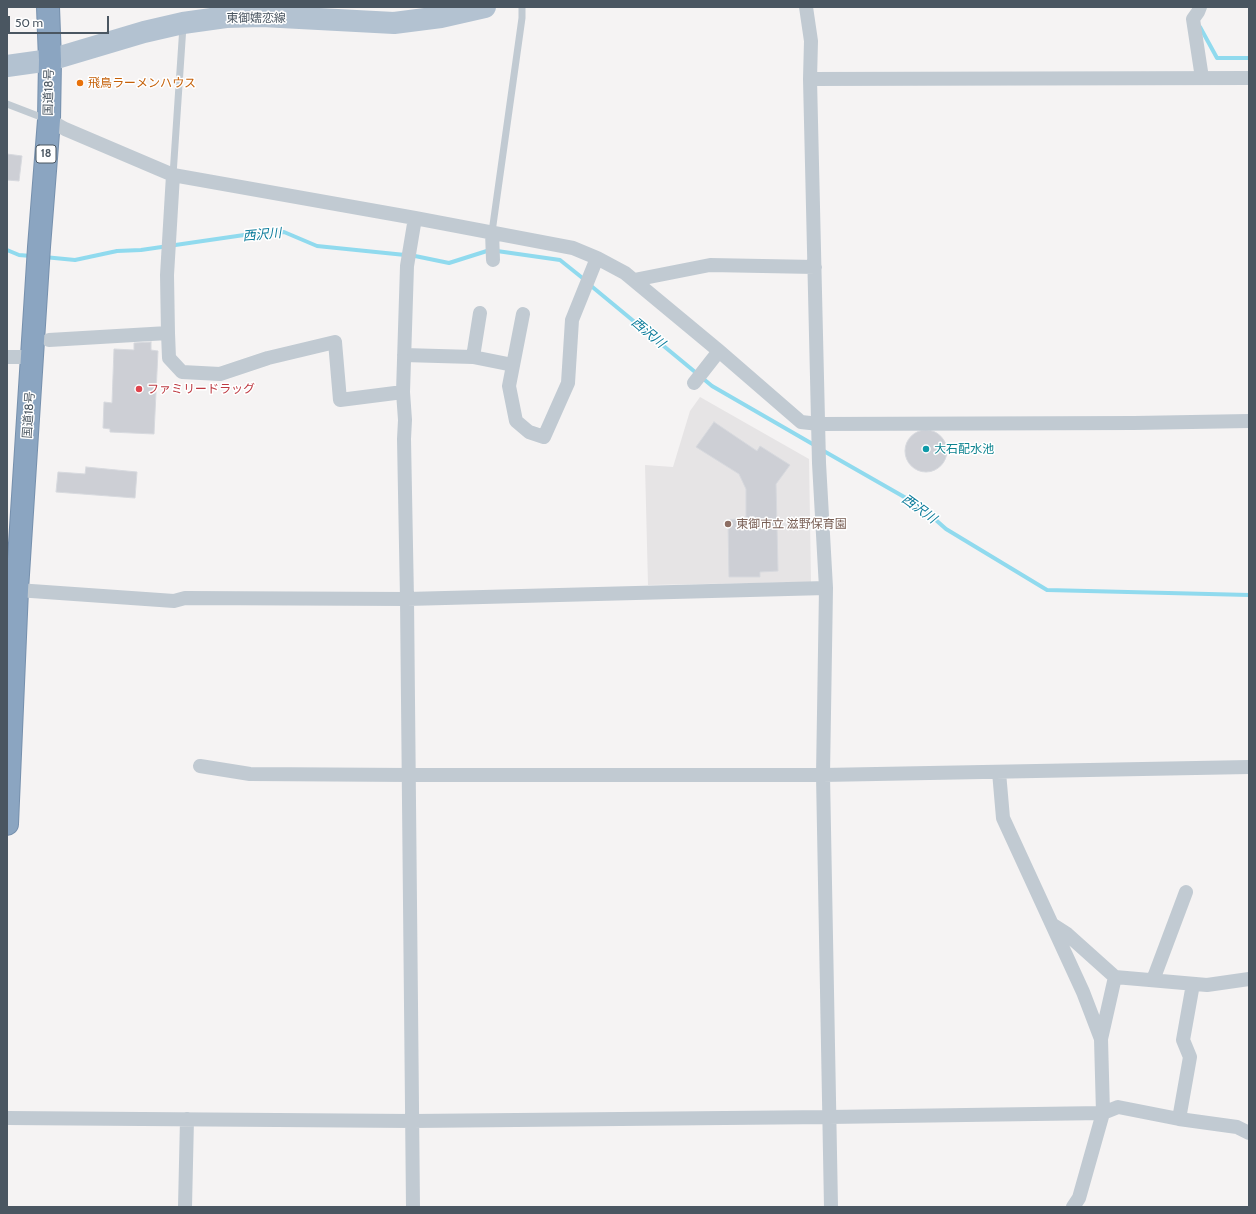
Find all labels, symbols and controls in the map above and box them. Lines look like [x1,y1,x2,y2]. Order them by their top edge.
scale bar [10,8,111,34]
street label: 東御嬬恋線 [226,11,286,25]
text: 50 m [15,15,43,30]
street label: 国道18号 [41,68,57,116]
place label: 飛鳥ラーメンハウス [88,76,196,90]
marker: 飛鳥ラーメンハウス [75,78,85,88]
road number: 18 [36,145,56,163]
water label: 西沢川 [242,226,282,244]
water label: 西沢川 [628,314,668,352]
place label: ファミリードラッグ [147,382,255,396]
marker: ファミリードラッグ [134,384,144,394]
street label: 国道18号 [20,391,38,439]
place label: 大石配水池 [934,442,994,456]
marker: 大石配水池 [921,444,931,454]
water label: 西沢川 [899,491,939,527]
place label: 東御市立 滋野保育園 [736,517,847,531]
marker: 東御市立 滋野保育園 [723,519,733,529]

